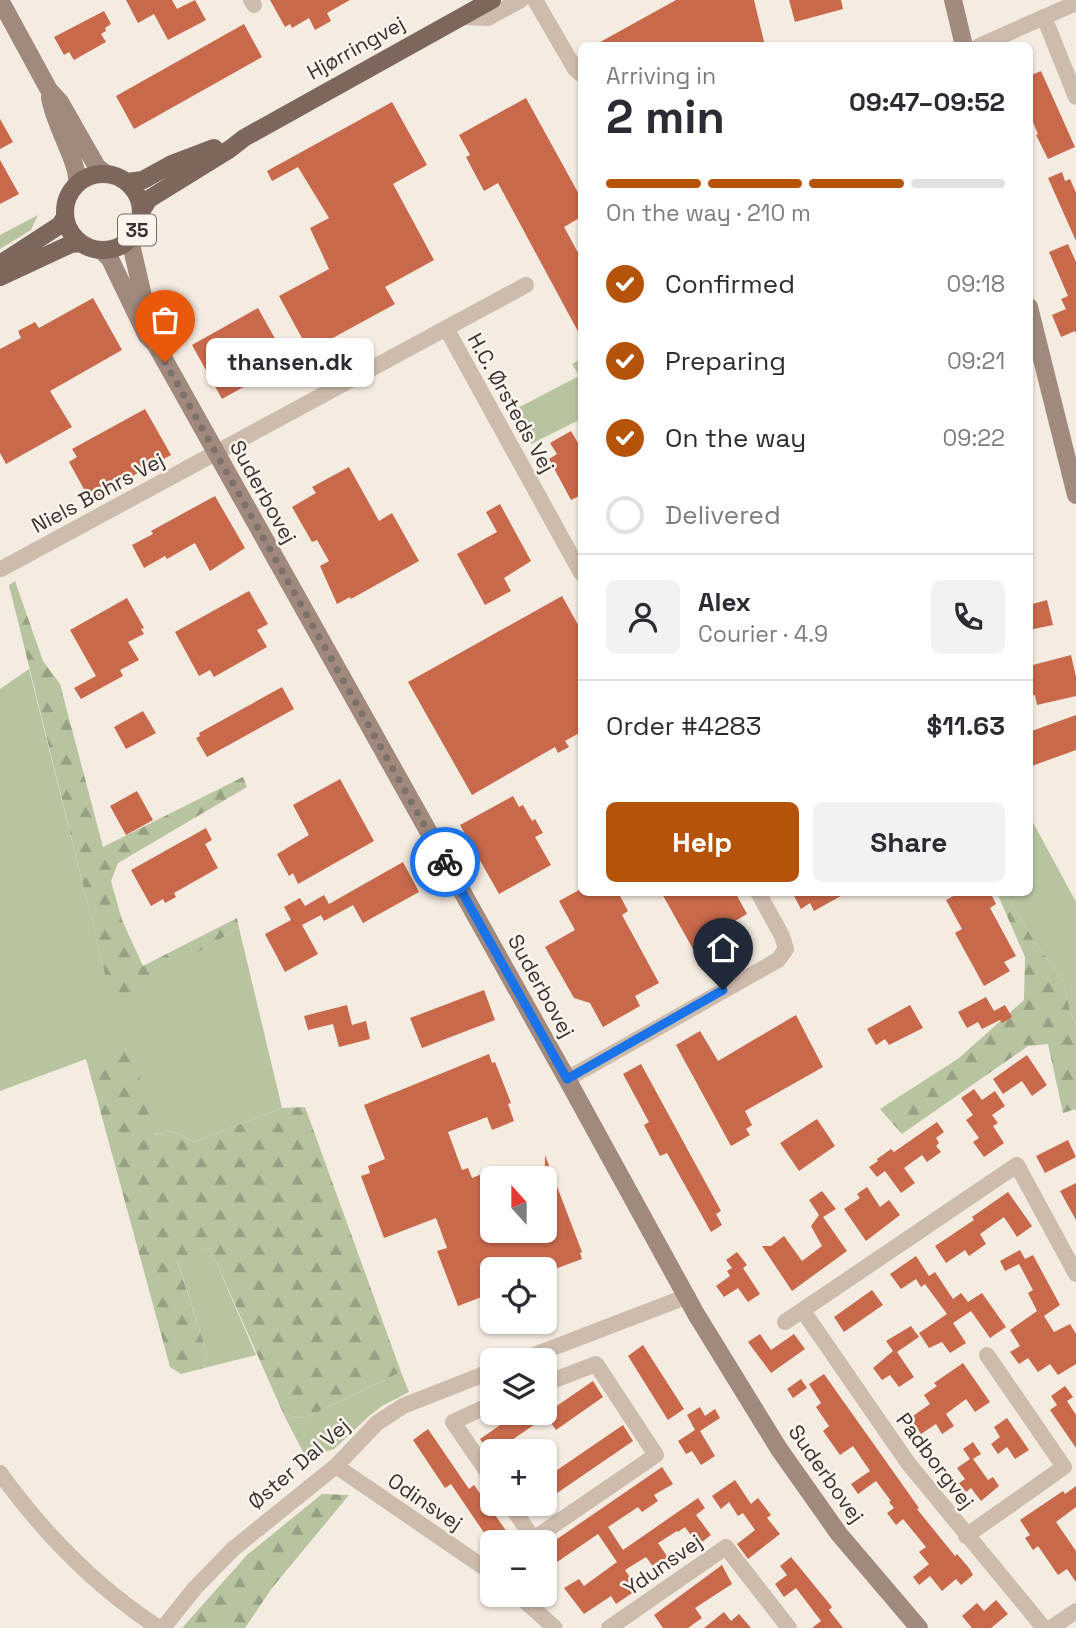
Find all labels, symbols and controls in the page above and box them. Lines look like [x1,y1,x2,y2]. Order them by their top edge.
street label: Hjørringvej [302,10,409,86]
text: Arriving in [606,61,716,91]
text: 09:47–09:52 [849,85,1005,119]
text: 2 min [606,88,725,146]
text: On the way · 210 m [606,198,811,228]
road number: 35 [118,214,156,246]
icon: check [606,265,644,303]
text: Confirmed [665,267,795,301]
text: 09:18 [946,269,1005,299]
pin [135,290,195,362]
icon: bag [146,301,184,339]
street label: H.C. Ørsteds Vej [462,328,561,478]
callout: thansen.dk [207,338,375,386]
icon: check [606,342,644,380]
text: Preparing [665,344,786,378]
text: 09:21 [947,346,1005,376]
text: thansen.dk [227,347,353,377]
icon: check [606,419,644,457]
text: On the way [665,421,806,455]
text: 09:22 [943,423,1005,453]
street label: Suderbovej [224,435,303,548]
street label: Niels Bohrs Vej [27,446,169,539]
text: Delivered [665,498,781,532]
button: person [606,580,680,654]
button: phone [931,580,1005,654]
text: Alex [698,585,751,619]
text: Courier · 4.9 [698,619,828,649]
text: Order #4283 [606,709,762,743]
text: $11.63 [926,709,1005,743]
button: Help [606,802,799,882]
button: Share [813,802,1005,882]
courier [410,827,480,897]
icon: bike [426,843,464,881]
pin [693,918,753,990]
street label: Suderbovej [502,929,581,1042]
icon: home [704,929,742,967]
north arrow [480,1166,556,1242]
map controls [480,1166,557,1607]
button: locate [480,1257,557,1334]
button: layers [480,1348,557,1425]
street label: Padborgvej [890,1407,980,1514]
street label: Øster Dal Vej [242,1412,355,1515]
street label: Suderbovej [783,1419,870,1528]
button: + [480,1439,557,1516]
street label: Odinsvej [383,1467,468,1536]
street label: Ydunsvej [618,1528,707,1601]
button: − [480,1530,557,1607]

